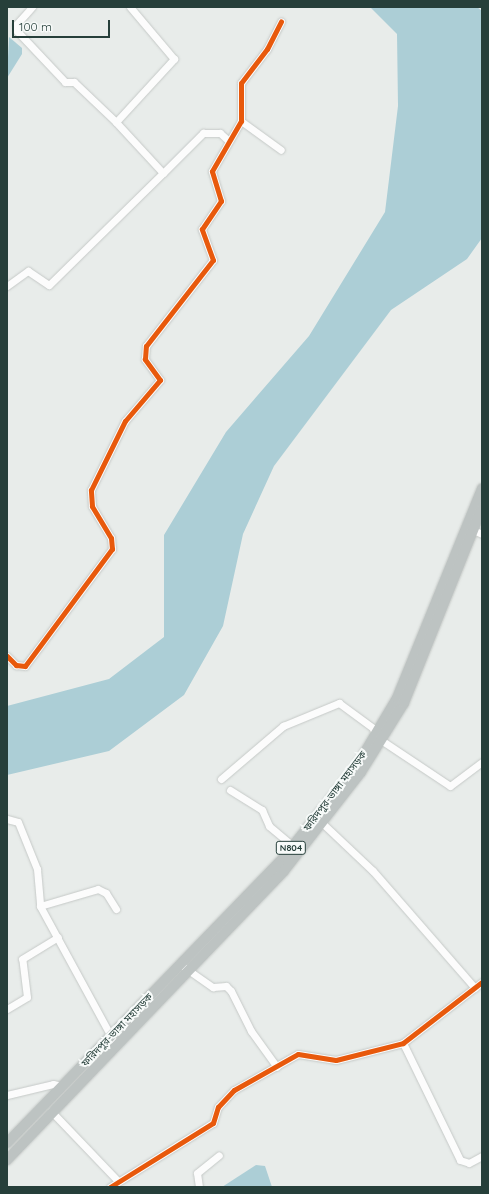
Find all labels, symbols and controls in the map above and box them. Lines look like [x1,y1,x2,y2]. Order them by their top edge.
scale bar [14,12,112,38]
text: 100 m [19,19,52,34]
street label: ফরিদপুর-ভাঙ্গা মহাসড়ক [301,749,369,833]
road number: N804 [275,841,307,855]
street label: ফরিদপুর-ভাঙ্গা মহাসড়ক [79,991,155,1069]

